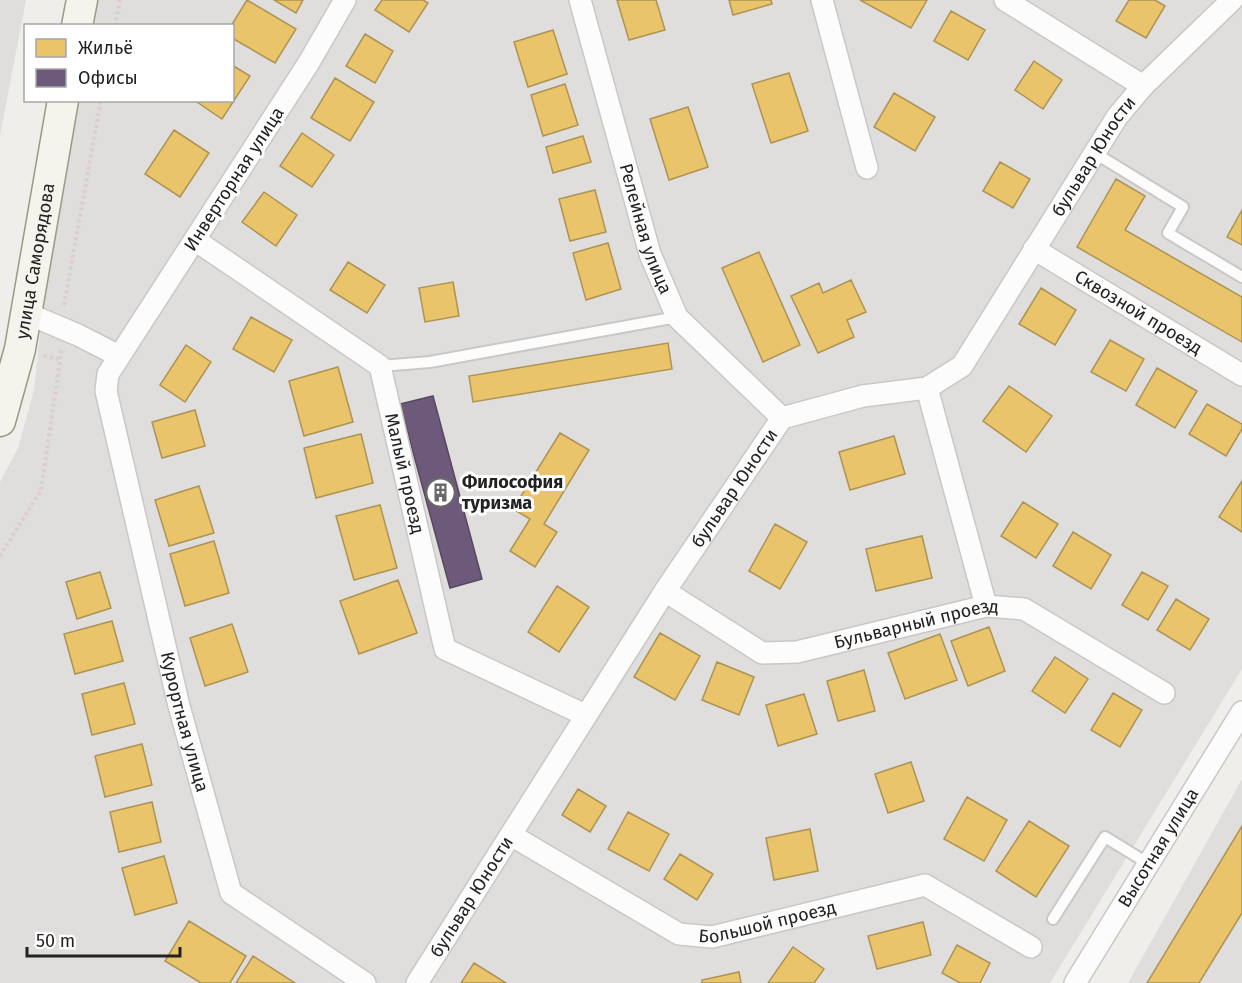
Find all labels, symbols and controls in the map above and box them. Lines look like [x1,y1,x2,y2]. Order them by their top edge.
legend [24,24,234,102]
text: Жильё [78,37,133,59]
text: Офисы [78,67,138,89]
street label: бульвар Юности [1047,92,1141,221]
street label: Инверторная улица [179,103,289,255]
street label: Релейная улица [615,161,677,297]
street label: улица Саморядова [11,181,59,341]
street label: Сквозной проезд [1071,265,1206,359]
street label: Малый проезд [380,411,429,536]
street label: бульвар Юности [687,424,783,552]
place label: Философия туризма [462,471,563,514]
building icon: Философия туризма [425,476,457,508]
street label: Бульварный проезд [832,595,1000,654]
street label: Курортная улица [156,649,213,795]
street label: Высотная улица [1113,784,1203,911]
street label: бульвар Юности [425,832,518,961]
street label: Большой проезд [697,896,838,948]
scale bar [27,920,180,958]
text: 50 m [36,930,75,952]

